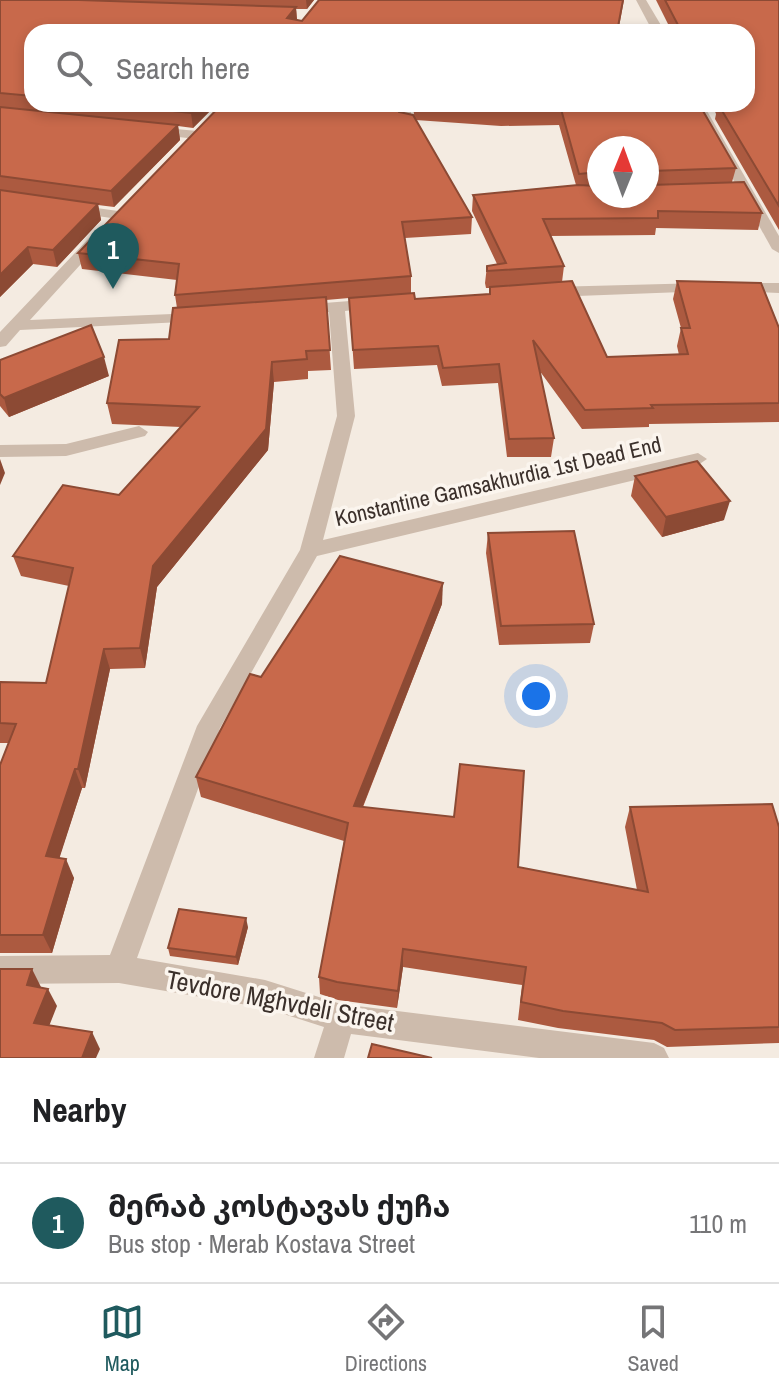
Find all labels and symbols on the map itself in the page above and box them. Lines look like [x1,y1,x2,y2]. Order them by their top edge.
north arrow [587,136,659,208]
pin: 1 [87,223,139,289]
street label: Konstantine Gamsakhurdia 1st Dead End [332,429,664,533]
your location [516,676,556,716]
street label: Tevdore Mghvdeli Street [163,961,397,1040]

